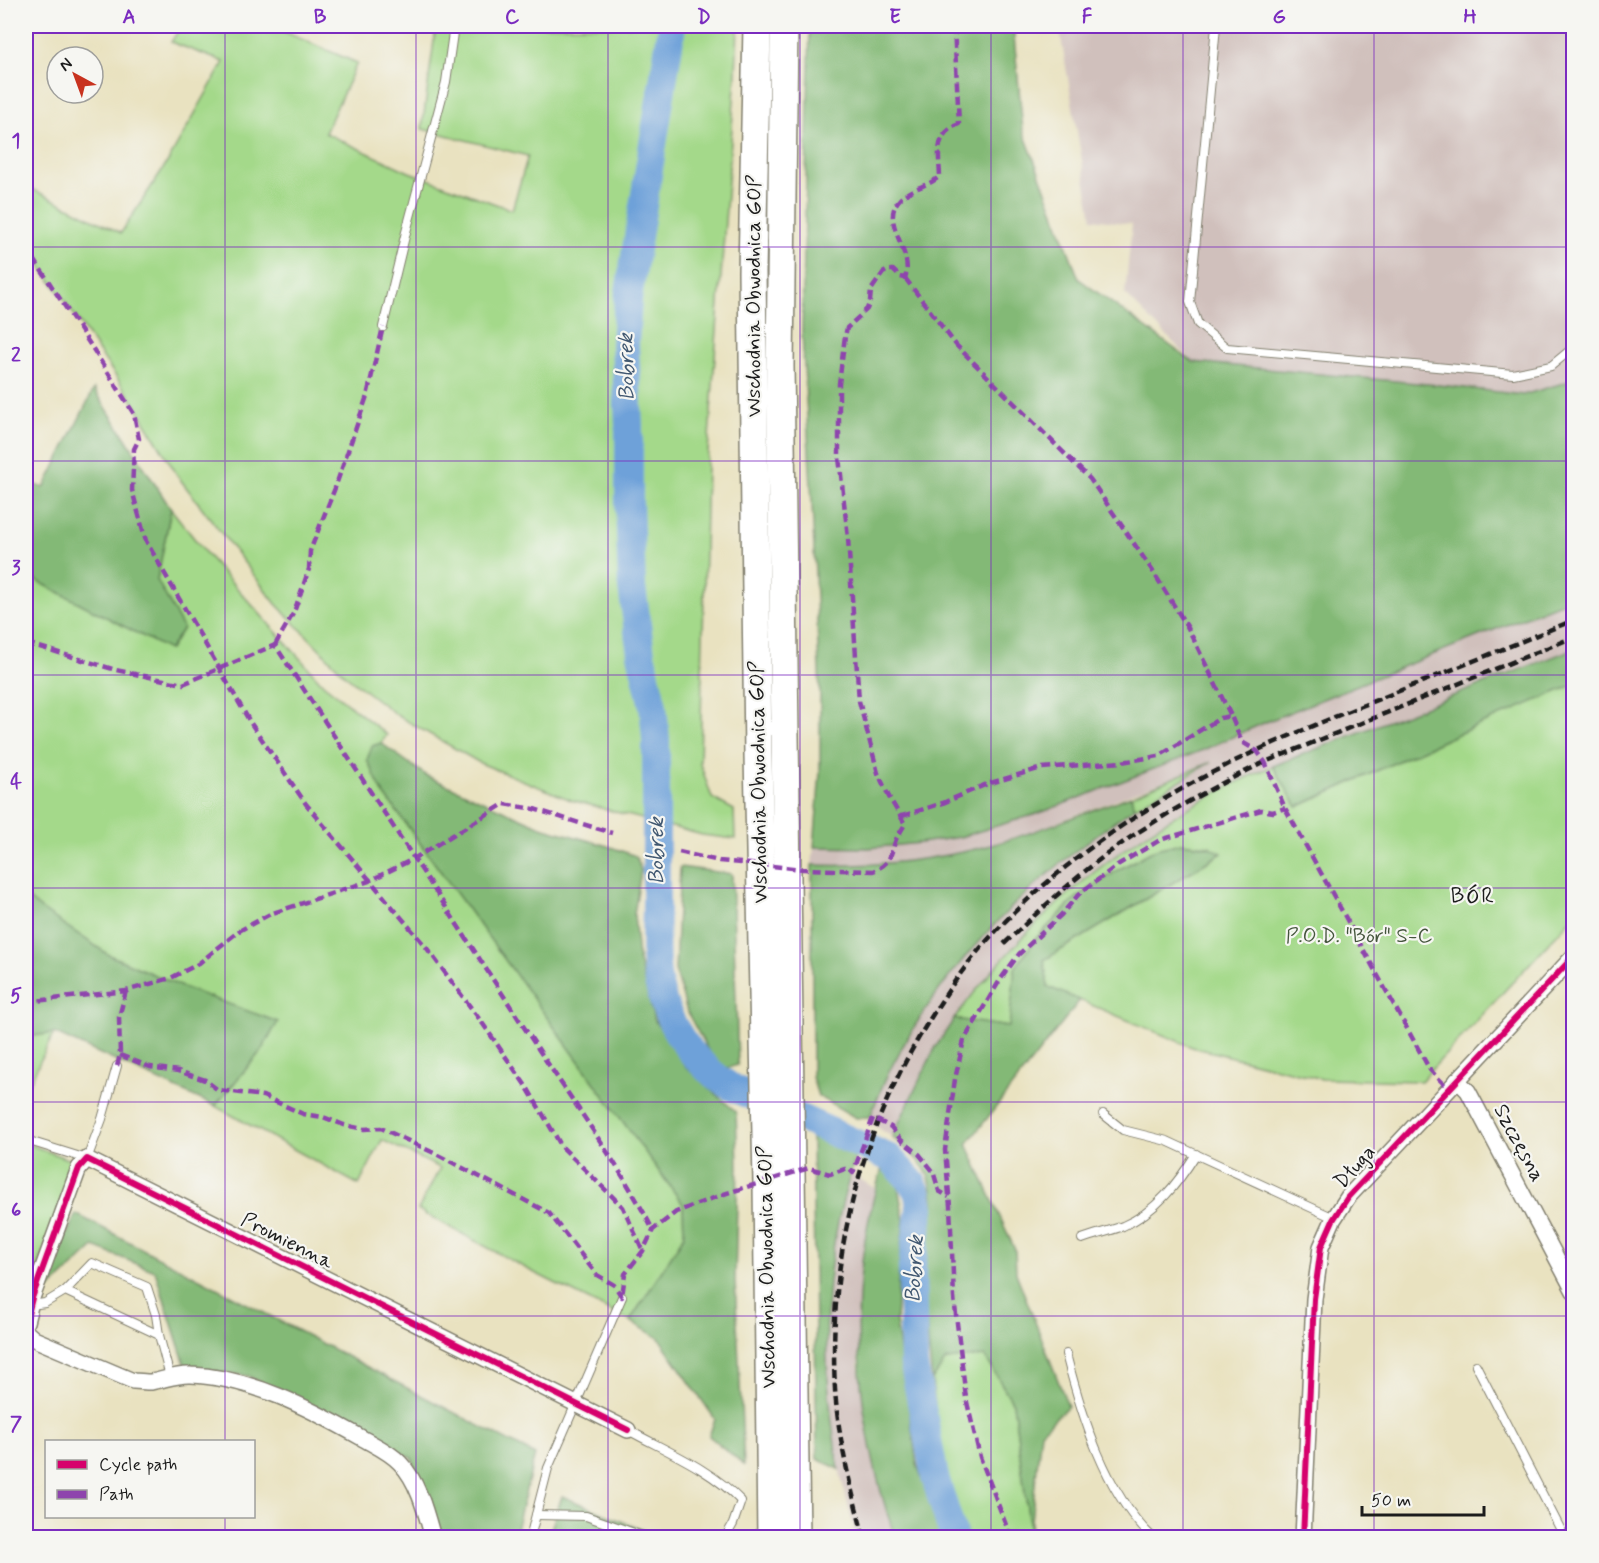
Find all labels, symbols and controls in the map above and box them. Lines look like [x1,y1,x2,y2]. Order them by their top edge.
text: A [122,4,136,31]
text: B [314,4,327,31]
text: C [505,4,520,31]
text: D [697,4,711,31]
text: E [889,4,901,31]
text: F [1082,4,1093,31]
text: G [1272,4,1286,31]
text: H [1463,4,1477,31]
north arrow [45,45,105,105]
text: N [55,53,77,76]
text: 1 [12,128,20,155]
street label: Wschodnia Obwodnica GOP [740,174,768,417]
water label: Bobrek [612,331,642,401]
text: 2 [11,342,21,369]
text: 3 [11,555,21,582]
street label: Wschodnia Obwodnica GOP [743,660,775,904]
text: 4 [10,769,22,796]
water label: Bobrek [643,816,671,885]
district label: BÓR [1450,883,1496,911]
park label: P.O.D. "Bór" S-C [1286,922,1432,950]
text: 5 [10,983,22,1010]
street label: Szczęsna [1487,1099,1551,1187]
street label: Długa [1328,1139,1382,1195]
street label: Wschodnia Obwodnica GOP [751,1145,783,1389]
text: 6 [11,1197,21,1224]
street label: Promienna [236,1206,338,1276]
water label: Bobrek [899,1233,931,1303]
text: 7 [10,1411,22,1438]
legend [45,1440,255,1518]
text: Cycle path [99,1453,177,1477]
scale bar [1362,1479,1484,1517]
text: Path [99,1483,134,1507]
text: 50 m [1371,1489,1411,1513]

